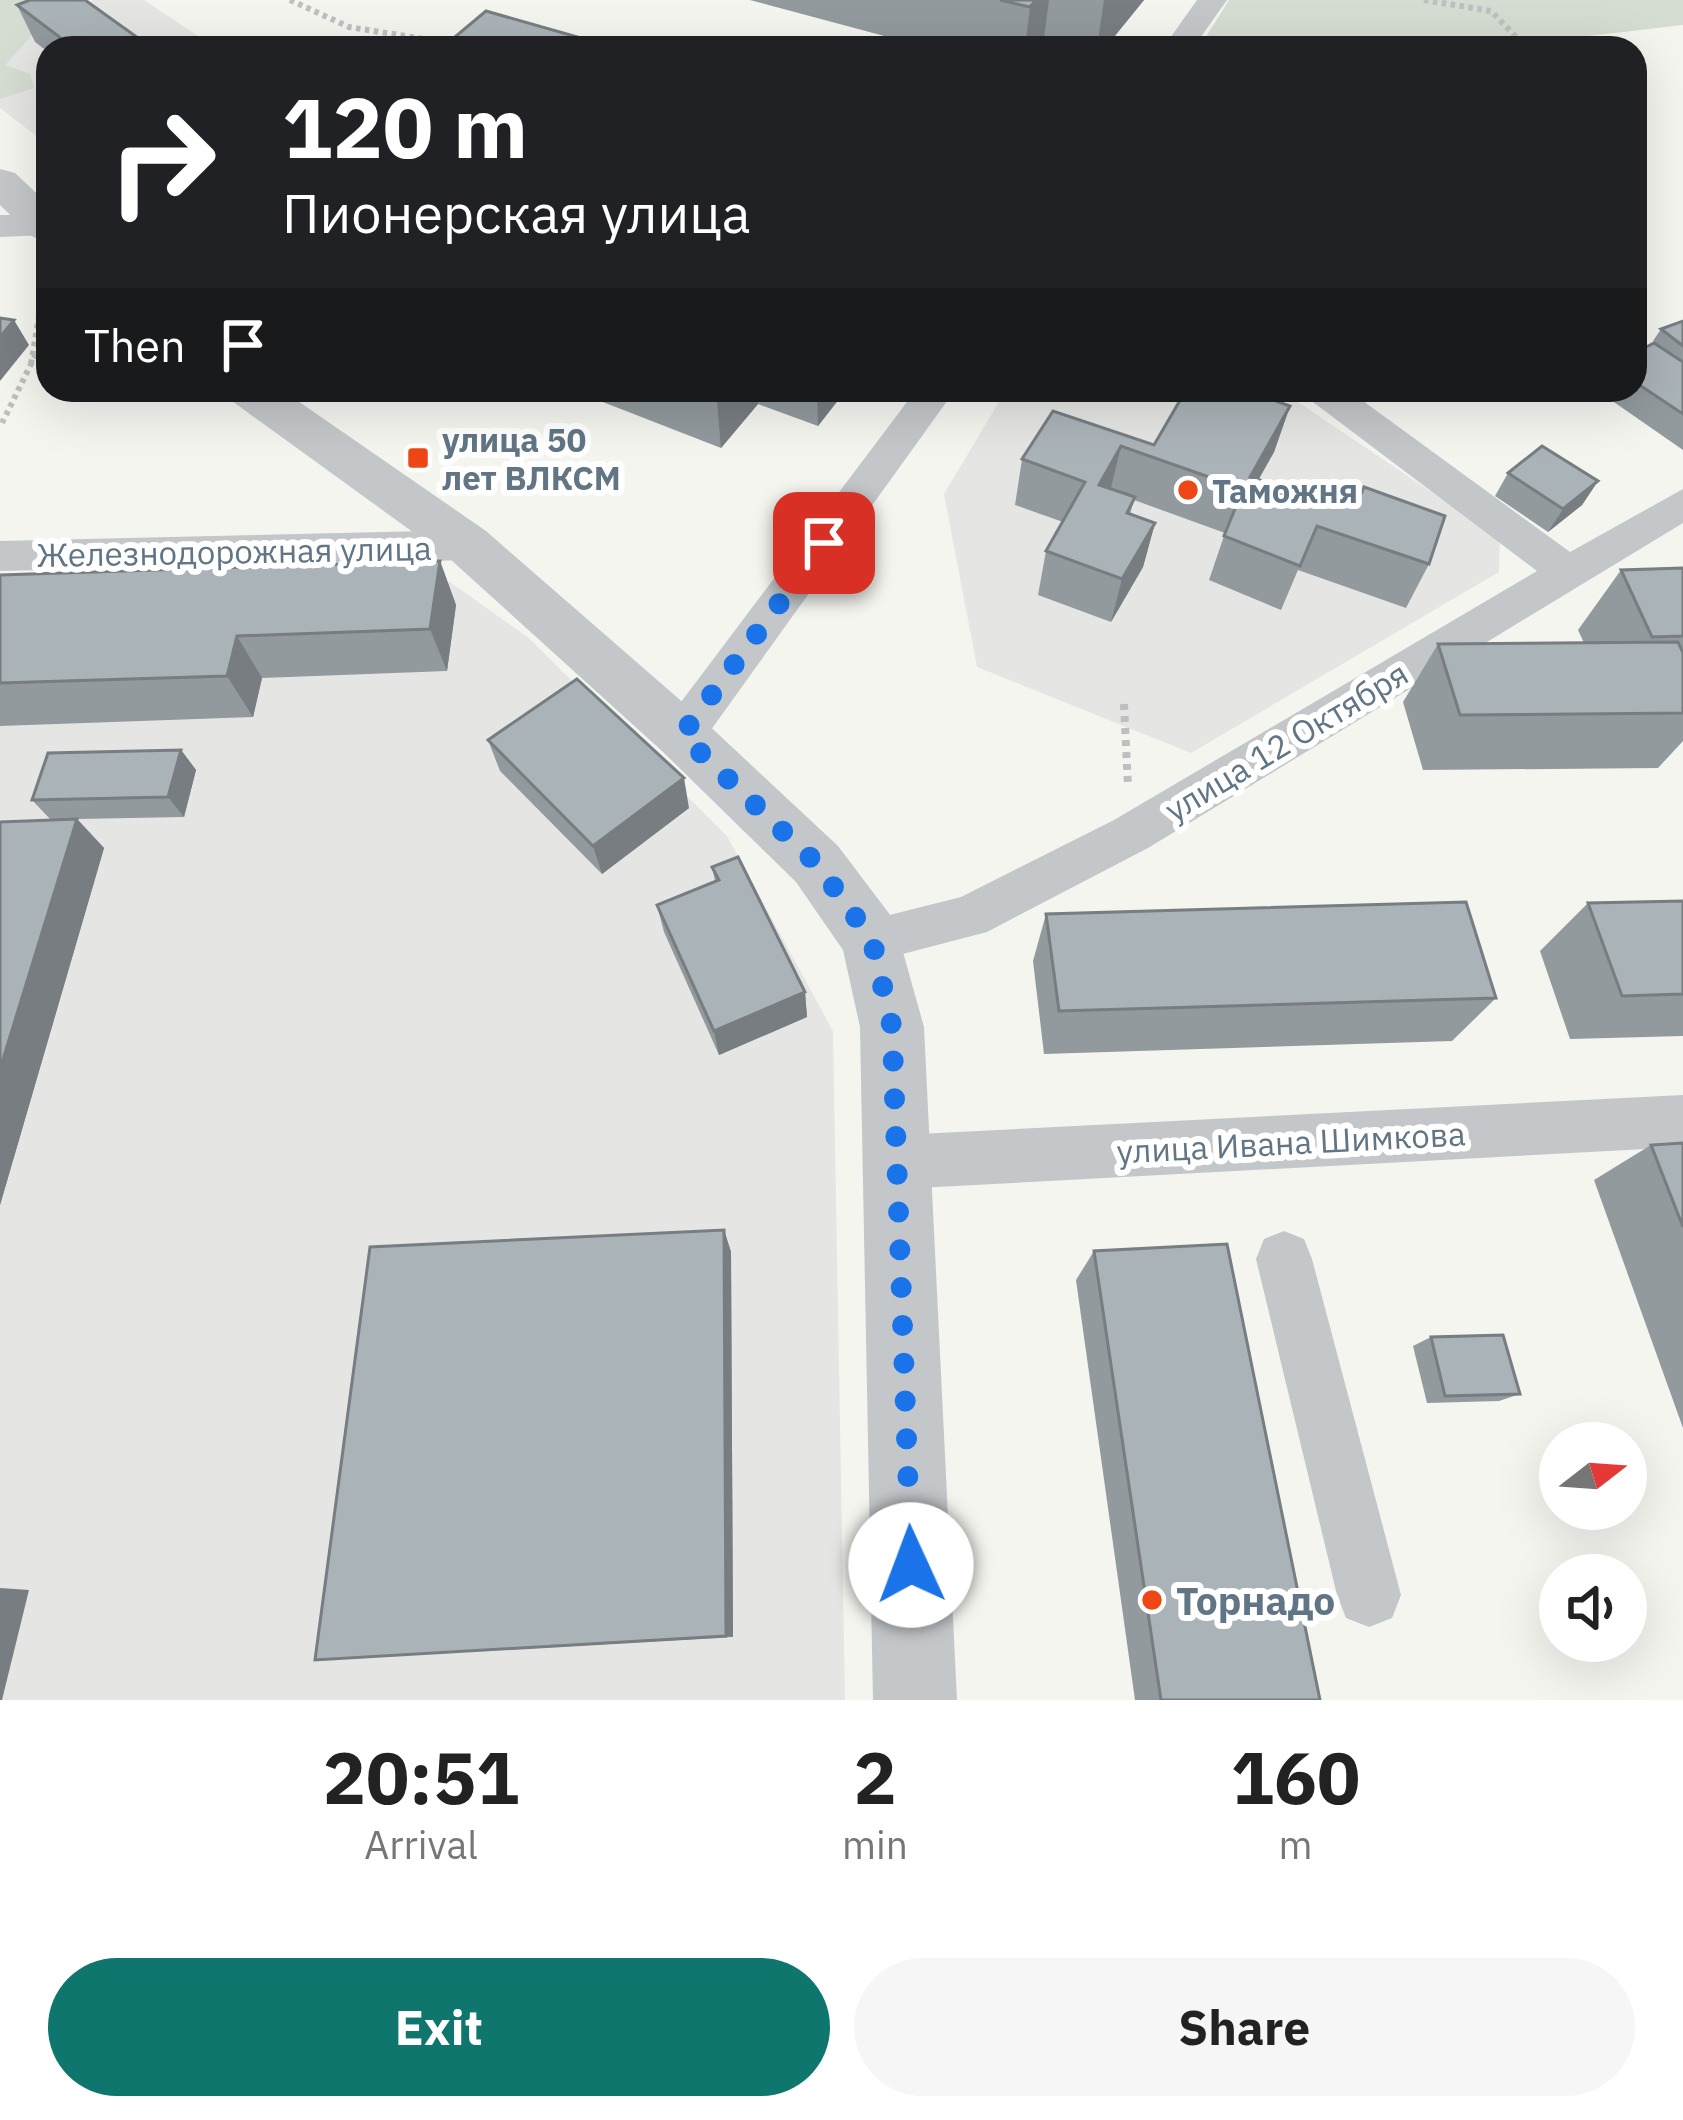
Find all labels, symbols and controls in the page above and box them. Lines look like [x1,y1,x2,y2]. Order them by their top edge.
text: 120 m [282,72,528,181]
icon: right [84,84,240,240]
text: Пионерская улица [282,178,751,248]
icon: arrive [210,312,276,378]
text: Then [84,316,186,374]
place label: улица 50 лет ВЛКСМ [442,418,621,499]
marker: улица 50 лет ВЛКСМ [405,445,431,471]
place label: Таможня [1212,469,1358,512]
marker: Таможня [1175,477,1201,503]
pin [773,492,875,594]
icon: arrive [791,510,857,576]
street label: Железнодорожная улица [36,526,432,576]
street label: улица 12 Октября [1156,651,1416,831]
street label: улица Ивана Шимкова [1116,1111,1466,1173]
north arrow [1539,1422,1647,1530]
map controls [1539,1422,1647,1662]
position arrow [848,1502,974,1628]
button: sound [1539,1554,1647,1662]
place label: Торнадо [1176,1575,1335,1626]
marker: Торнадо [1139,1587,1165,1613]
text: 20:51 [323,1730,519,1824]
text: 2 [853,1730,897,1824]
text: 160 [1231,1730,1360,1824]
text: Arrival [364,1819,478,1870]
text: min [842,1819,908,1870]
text: m [1278,1819,1313,1870]
button: Exit [48,1958,830,2096]
button: Share [854,1958,1635,2096]

